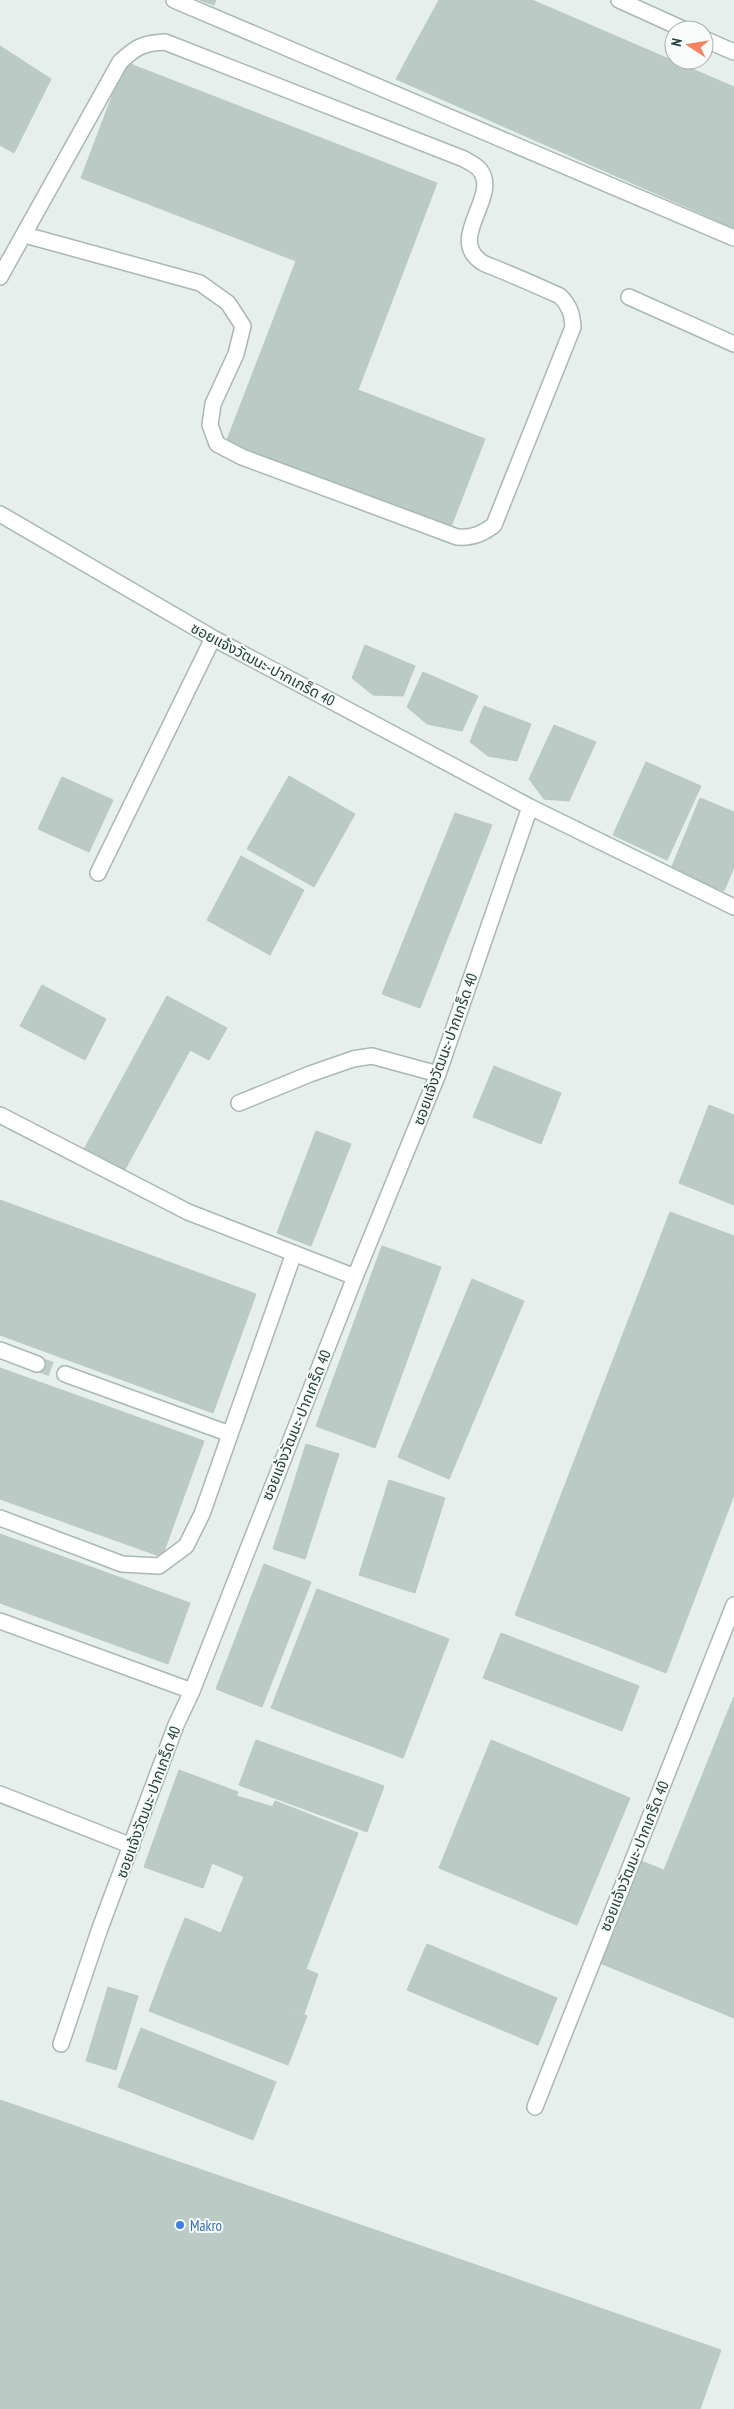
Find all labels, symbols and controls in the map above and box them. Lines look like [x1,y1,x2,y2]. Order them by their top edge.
north arrow [664,20,714,70]
text: N [667,37,686,48]
street label: ซอยแจ้งวัฒนะ-ปากเกร็ด 40 [188,618,338,710]
street label: ซอยแจ้งวัฒนะ-ปากเกร็ด 40 [409,970,481,1128]
street label: ซอยแจ้งวัฒนะ-ปากเกร็ด 40 [257,1347,335,1503]
street label: ซอยแจ้งวัฒนะ-ปากเกร็ด 40 [112,1723,184,1881]
street label: ซอยแจ้งวัฒนะ-ปากเกร็ด 40 [595,1778,673,1934]
place label: Makro [190,2216,222,2235]
marker: Makro [174,2219,186,2231]

